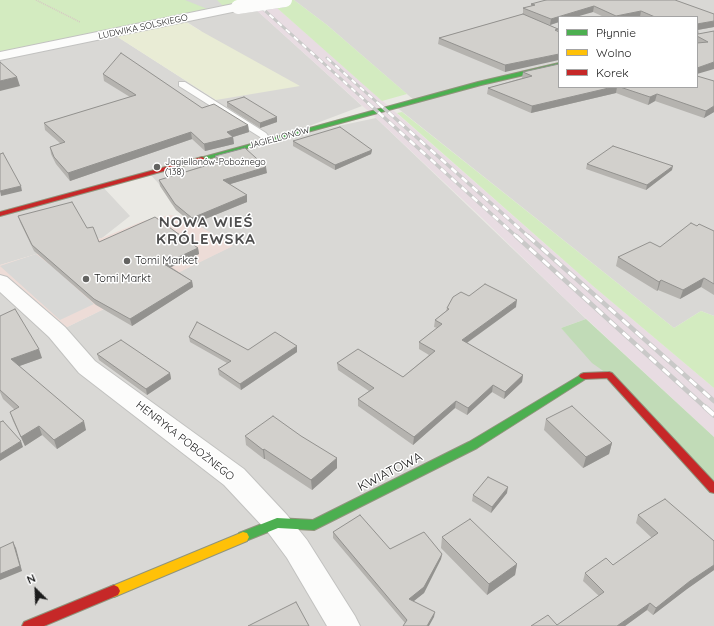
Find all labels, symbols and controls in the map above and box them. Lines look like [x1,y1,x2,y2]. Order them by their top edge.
street label: LUDWIKA SOLSKIEGO [97,12,189,42]
legend [558,16,698,88]
text: Płynnie [596,25,636,40]
text: Wolno [596,45,632,60]
text: Korek [596,65,629,80]
street label: JAGIELLONÓW [247,125,311,151]
place label: Jagiellonów-Pobożnego (138) [165,157,266,178]
marker: Jagiellonów-Pobożnego (138) [152,162,162,172]
district label: NOWA WIEŚ KRÓLEWSKA [156,213,256,248]
place label: Tomi Market [135,254,198,268]
marker: Tomi Market [122,256,132,266]
place label: Tomi Markt [94,272,151,286]
marker: Tomi Markt [81,274,91,284]
street label: HENRYKA POBOŻNEGO [133,399,237,483]
street label: KWIATOWA [355,449,425,495]
north arrow [16,570,56,610]
text: N [25,571,38,587]

